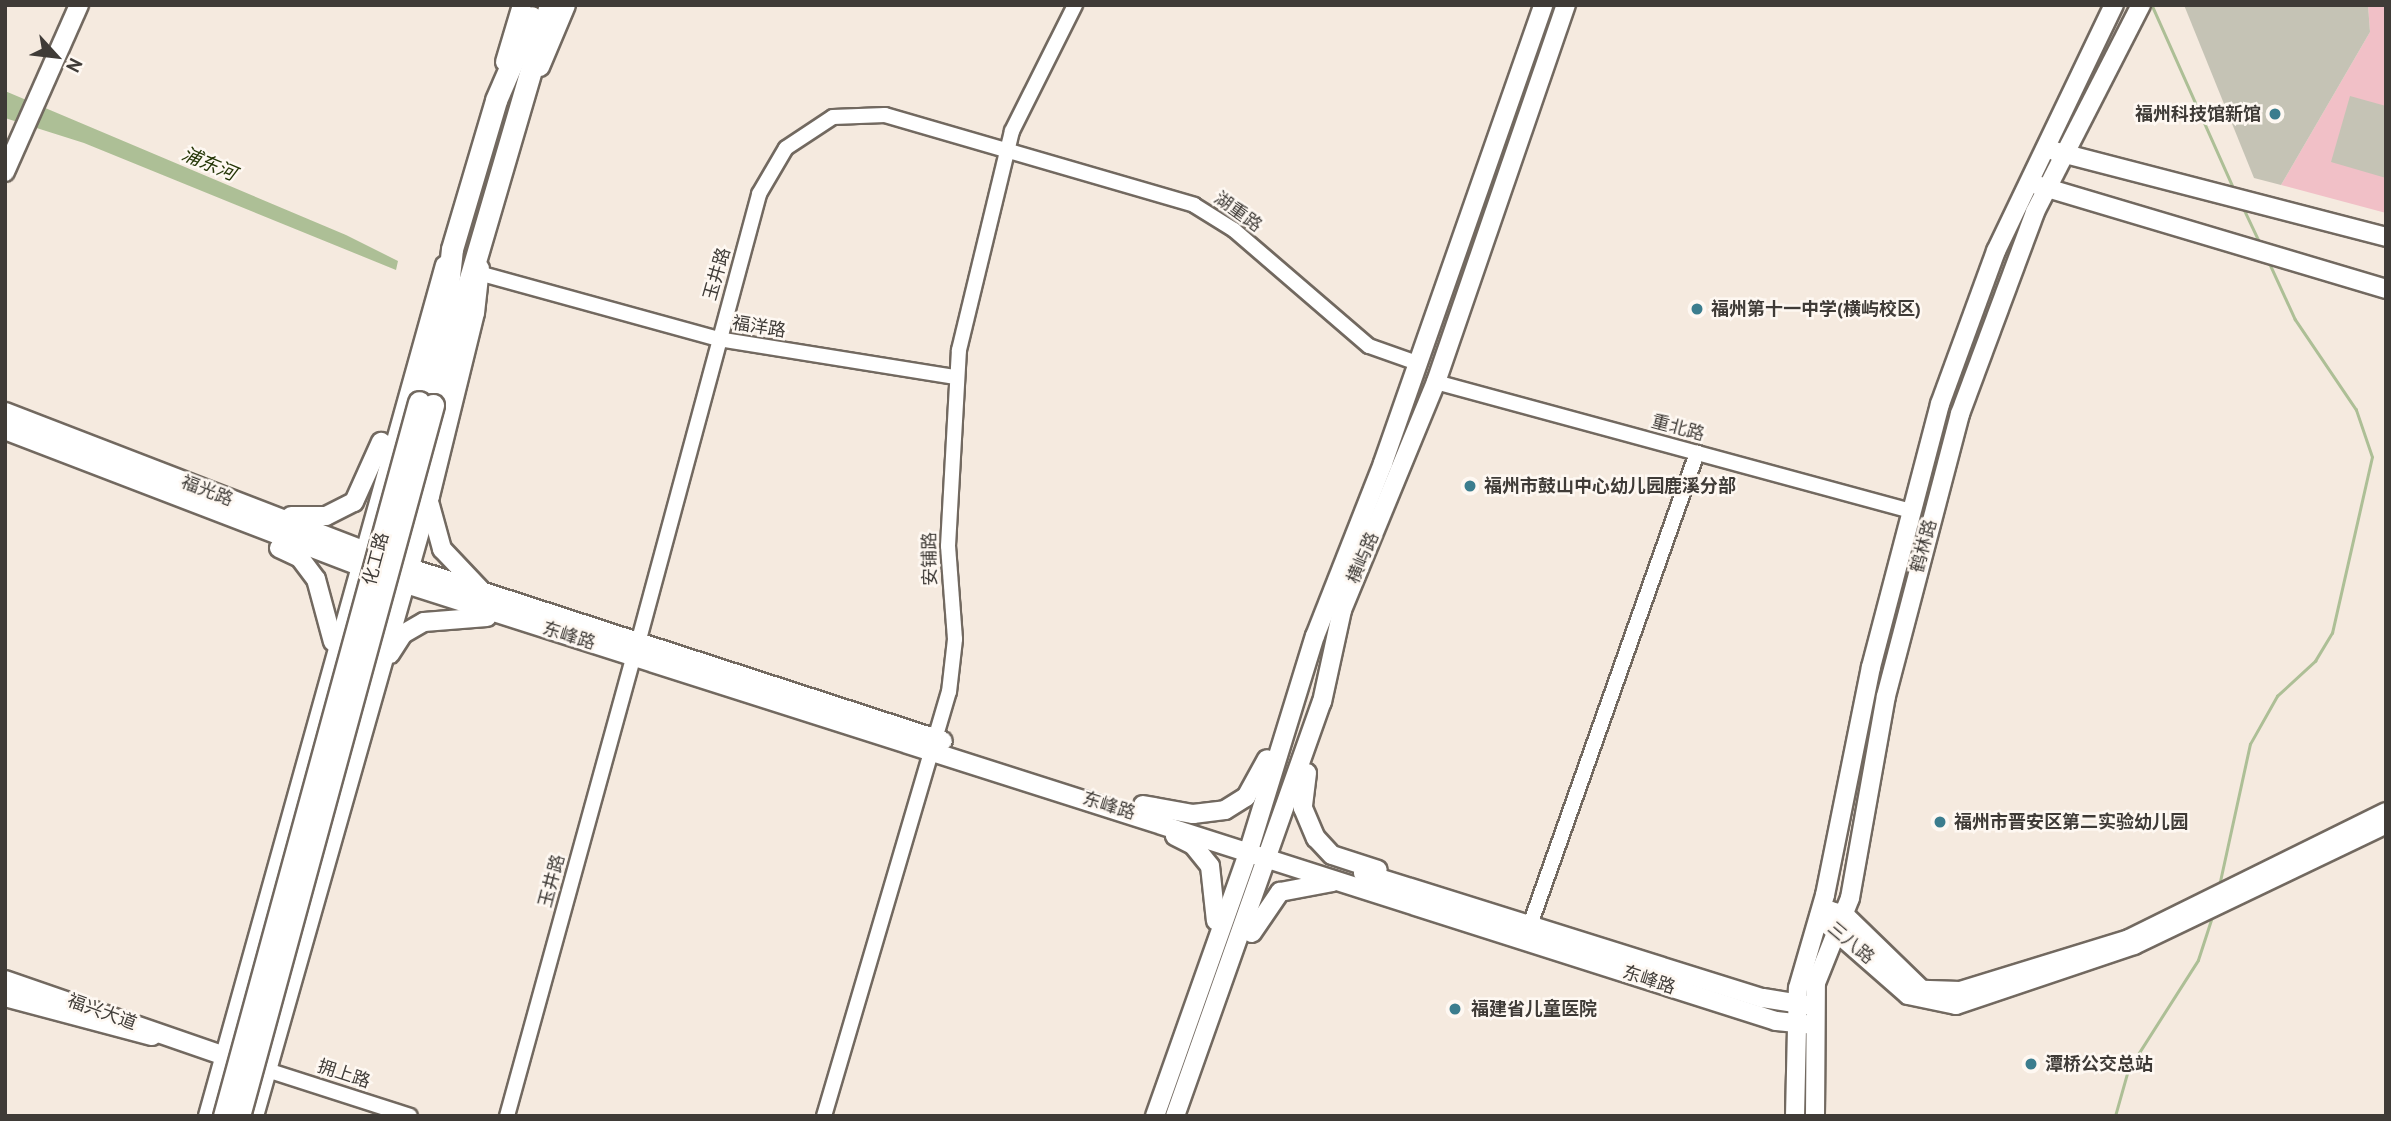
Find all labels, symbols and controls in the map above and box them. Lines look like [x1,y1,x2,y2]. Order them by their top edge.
north arrow [21,21,91,91]
text: N [61,55,88,77]
place label: 福州科技馆新馆 [2135,103,2261,125]
marker: 福州科技馆新馆 [2267,106,2283,122]
water label: 浦东河 [178,142,240,186]
street label: 湖重路 [1210,187,1266,237]
street label: 玉井路 [699,245,735,303]
place label: 福州第十一中学(横屿校区) [1711,298,1921,320]
marker: 福州第十一中学(横屿校区) [1689,301,1705,317]
street label: 福洋路 [731,312,787,342]
street label: 重北路 [1649,411,1707,445]
street label: 福光路 [178,471,236,511]
place label: 福州市鼓山中心幼儿园鹿溪分部 [1484,475,1736,497]
marker: 福州市鼓山中心幼儿园鹿溪分部 [1462,478,1478,494]
street label: 鹤林路 [1907,517,1941,575]
street label: 横屿路 [1343,529,1383,587]
street label: 化工路 [359,530,393,588]
street label: 安铺路 [919,532,941,586]
street label: 东峰路 [540,618,598,654]
street label: 东峰路 [1080,788,1138,824]
place label: 福州市晋安区第二实验幼儿园 [1954,811,2188,833]
marker: 福州市晋安区第二实验幼儿园 [1932,814,1948,830]
street label: 玉井路 [535,852,569,910]
street label: 三八路 [1823,917,1879,969]
street label: 东峰路 [1620,961,1678,999]
street label: 福兴大道 [64,990,140,1034]
place label: 福建省儿童医院 [1471,998,1597,1020]
marker: 福建省儿童医院 [1445,999,1465,1019]
place label: 潭桥公交总站 [2045,1053,2153,1075]
street label: 拥上路 [315,1055,373,1093]
marker: 潭桥公交总站 [2023,1056,2039,1072]

